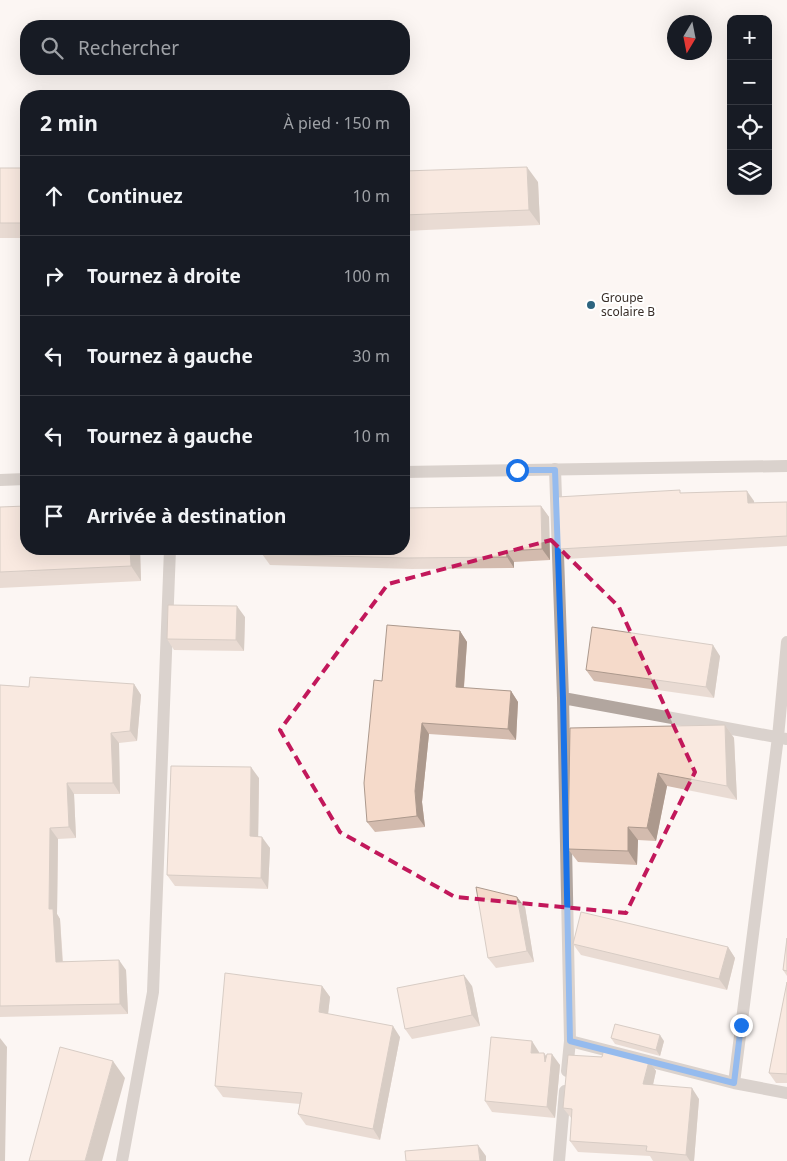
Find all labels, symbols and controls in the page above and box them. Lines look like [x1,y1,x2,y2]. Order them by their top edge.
north arrow [667,15,712,60]
map controls [727,15,772,195]
button: + [727,15,772,60]
search box [20,20,410,75]
icon: search [38,34,66,62]
text: Rechercher [78,35,179,61]
button: − [727,60,772,105]
button: locate [727,105,772,150]
text: 2 min [40,109,98,137]
text: À pied · 150 m [284,112,390,134]
button: layers [727,150,772,195]
icon: ahead [40,182,68,210]
text: Continuez [87,183,183,209]
text: 10 m [353,185,390,207]
icon: right [40,262,68,290]
text: Tournez à droite [87,263,241,289]
text: 100 m [343,265,390,287]
place label: Groupe scolaire B [601,289,655,320]
marker: Groupe scolaire B [585,299,597,311]
icon: left [40,342,68,370]
text: Tournez à gauche [87,343,253,369]
text: 30 m [353,345,390,367]
icon: left [40,422,68,450]
text: Tournez à gauche [87,423,253,449]
text: 10 m [353,425,390,447]
route start [506,459,529,482]
icon: arrive [40,502,68,530]
text: Arrivée à destination [87,503,286,529]
route end [730,1014,753,1037]

